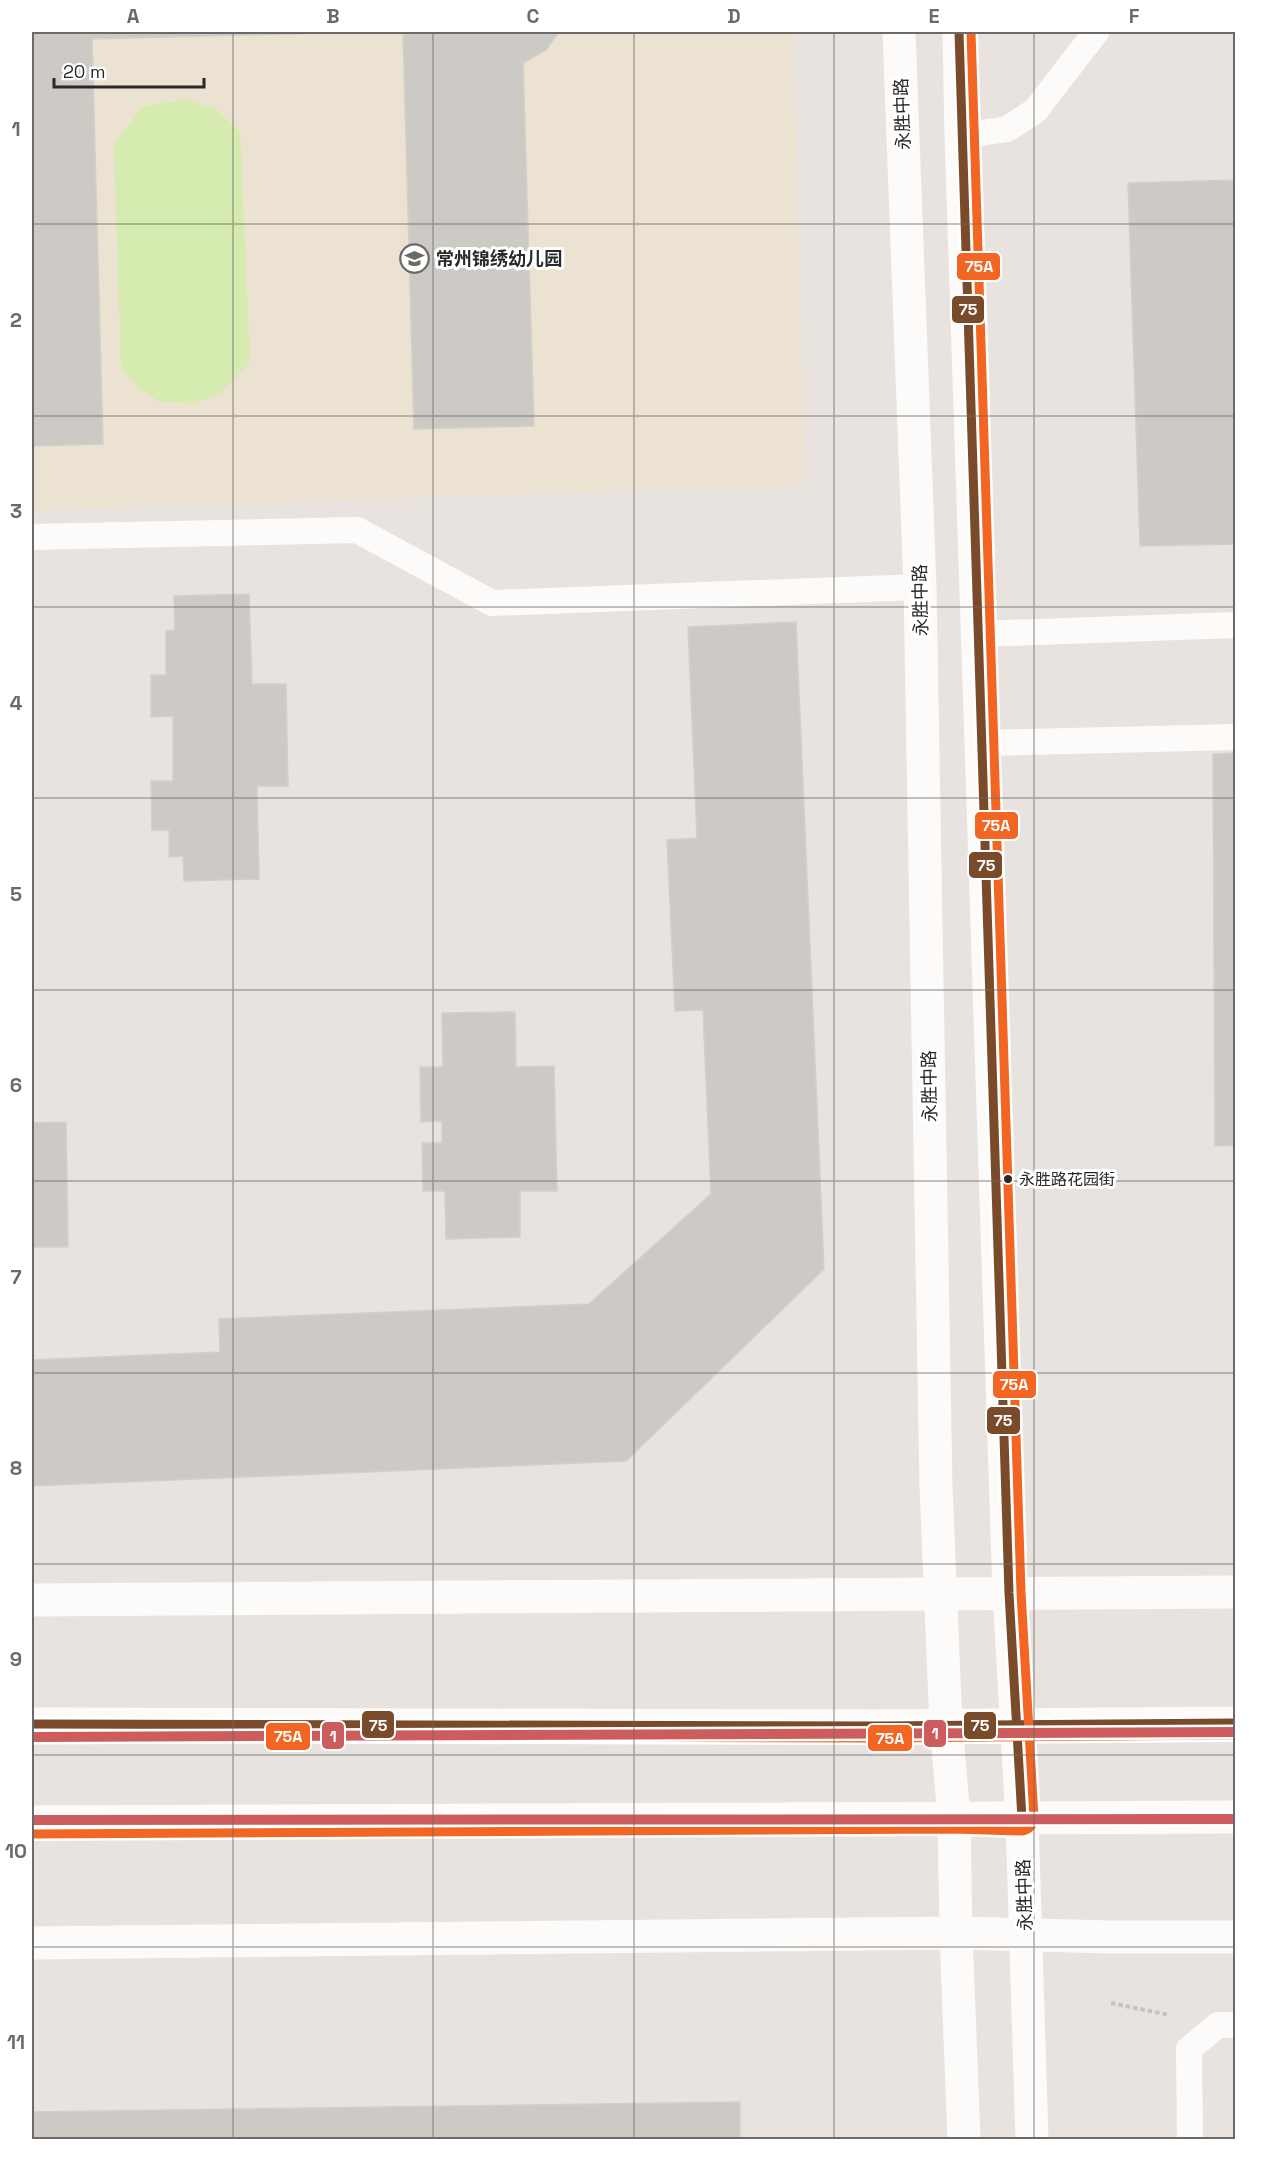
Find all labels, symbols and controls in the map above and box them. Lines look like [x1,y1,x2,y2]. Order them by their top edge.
text: A [127,3,140,29]
text: B [326,3,340,29]
text: C [527,3,540,29]
text: D [727,3,741,29]
text: E [928,3,940,29]
text: F [1129,3,1140,29]
scale bar [54,51,204,89]
text: 20 m [63,60,106,83]
street label: 永胜中路 [889,78,915,150]
text: 1 [11,116,21,142]
school or university icon: 常州锦绣幼儿园 [399,242,431,274]
place label: 常州锦绣幼儿园 [436,247,562,270]
line badge: 75A [956,252,1001,281]
text: 75A [965,256,993,277]
line badge: 75 [951,295,985,324]
text: 75 [959,299,978,320]
text: 2 [10,307,22,333]
text: 3 [10,498,22,524]
street label: 永胜中路 [908,564,932,636]
text: 4 [10,690,23,716]
line badge: 75A [974,811,1019,840]
text: 75A [982,815,1010,836]
line badge: 75 [968,851,1003,879]
text: 75 [977,855,996,876]
text: 5 [10,881,22,907]
street label: 永胜中路 [917,1050,941,1122]
text: 6 [10,1072,22,1098]
place label: 永胜路花园街 [1019,1169,1115,1190]
marker: 永胜路花园街 [1002,1173,1014,1185]
text: 7 [10,1264,22,1290]
line badge: 75A [992,1370,1037,1399]
text: 75A [1000,1374,1028,1395]
line badge: 75 [986,1406,1021,1435]
text: 75 [994,1410,1013,1431]
text: 8 [10,1455,22,1481]
text: 9 [10,1646,22,1672]
line badge: 75 [361,1710,395,1739]
line badge: 75 [963,1711,997,1740]
text: 75 [369,1715,388,1736]
text: 75 [971,1715,990,1736]
line badge: 1 [923,1719,947,1748]
line badge: 1 [321,1721,345,1750]
line badge: 75A [265,1722,311,1751]
text: 1 [931,1723,939,1744]
line badge: 75A [867,1724,913,1752]
text: 75A [274,1726,302,1747]
text: 1 [329,1726,337,1747]
text: 75A [876,1728,904,1749]
text: 10 [5,1838,27,1864]
street label: 永胜中路 [1011,1859,1037,1931]
text: 11 [7,2029,25,2055]

